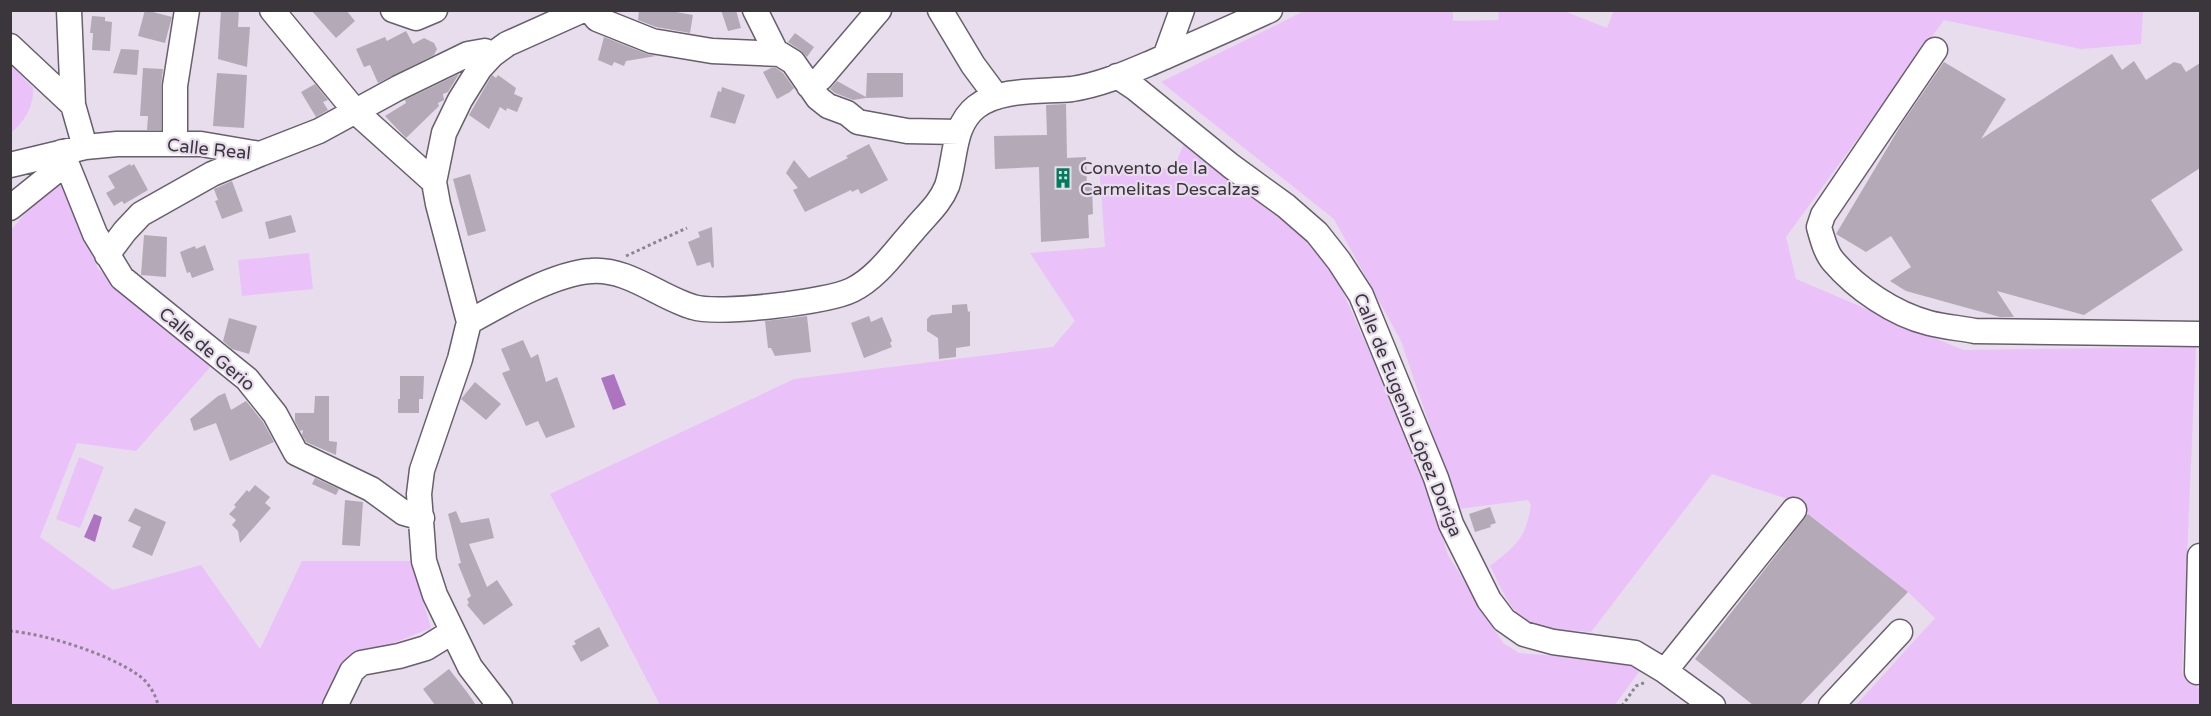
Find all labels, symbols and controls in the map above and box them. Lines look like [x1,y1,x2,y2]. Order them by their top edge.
street label: Calle Real [166,134,252,164]
place label: Convento de la Carmelitas Descalzas [1080,157,1259,200]
building icon: Convento de la Carmelitas Descalzas [1051,166,1075,190]
street label: Calle de Eugenio López Doriga [1349,290,1467,540]
street label: Calle de Gerio [154,302,260,396]

